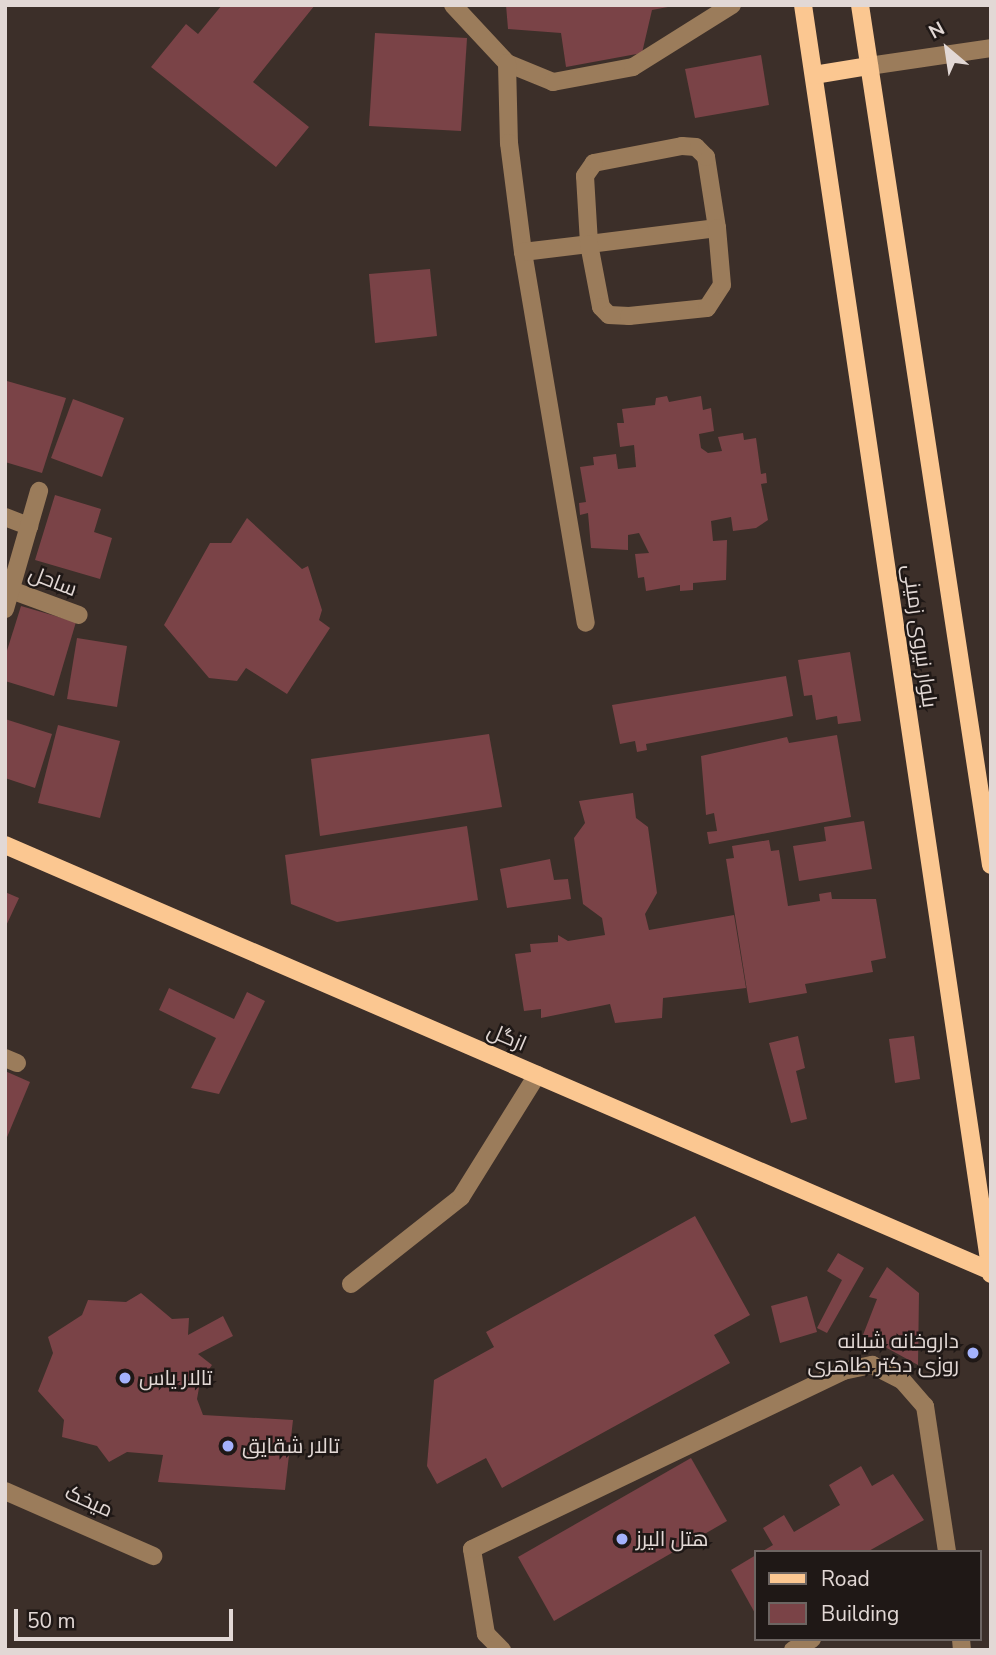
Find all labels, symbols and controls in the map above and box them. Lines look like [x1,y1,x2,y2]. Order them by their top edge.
north arrow [912,14,982,84]
text: N [924,16,949,45]
street label: ساحل [25,560,81,602]
street label: بلوار نیروی زمینی [897,563,943,709]
street label: ازگل [484,1018,530,1056]
place label: داروخانه شبانه روزی دکتر طاهری [808,1328,959,1378]
marker: داروخانه شبانه روزی دکتر طاهری [965,1345,981,1361]
place label: تالار یاس [139,1365,212,1391]
marker: تالار یاس [117,1370,133,1386]
place label: تالار شقایق [242,1433,340,1459]
marker: تالار شقایق [220,1438,236,1454]
street label: میخک [61,1479,117,1523]
place label: هتل الیرز [636,1526,708,1552]
marker: هتل الیرز [614,1531,630,1547]
legend [754,1550,982,1641]
text: Road [821,1565,870,1593]
scale bar [18,1596,236,1640]
text: Building [821,1600,899,1628]
text: 50 m [27,1607,76,1635]

